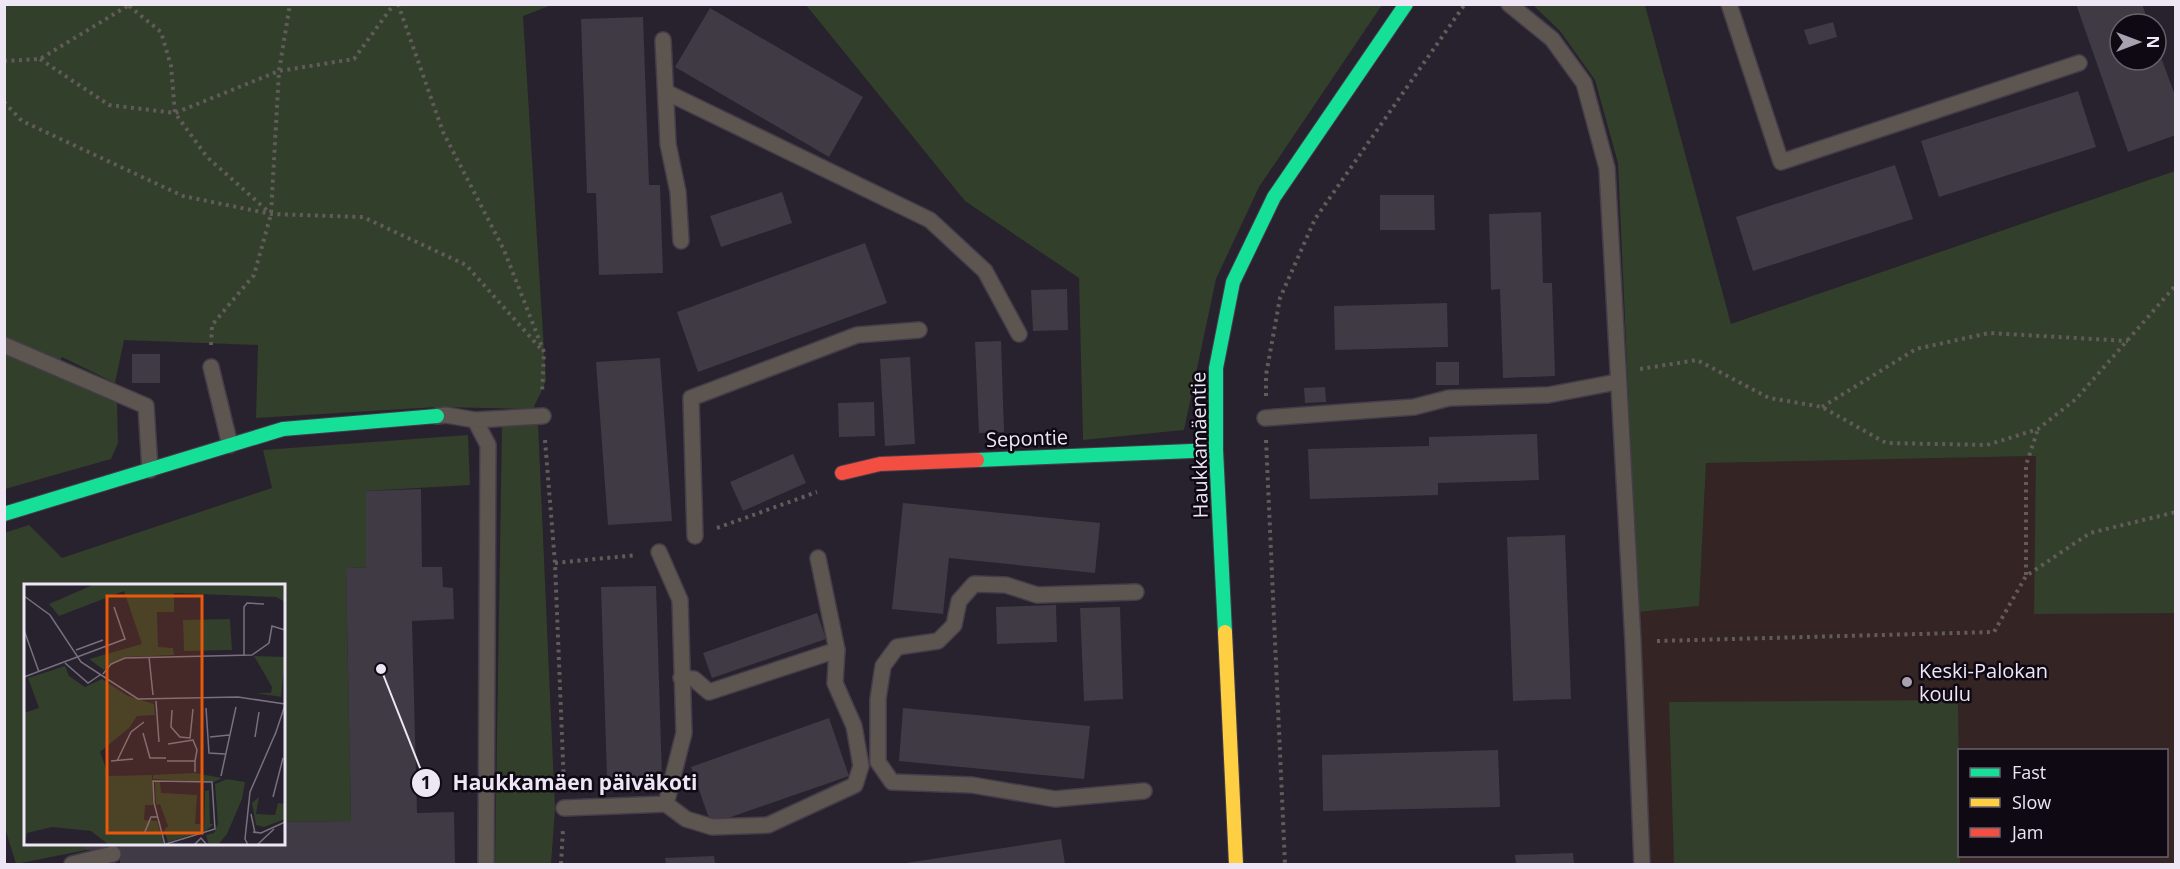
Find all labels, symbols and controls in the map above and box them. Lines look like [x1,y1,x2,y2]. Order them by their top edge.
north arrow [2108,12,2168,72]
text: N [2142,35,2164,49]
street label: Haukkamäentie [1184,371,1214,519]
street label: Sepontie [985,423,1069,453]
inset map [24,584,285,845]
place label: Keski-Palokan koulu [1919,657,2048,707]
marker: Keski-Palokan koulu [1900,675,1914,689]
legend [1958,749,2168,857]
text: Fast [2012,760,2046,784]
callout: Haukkamäen päiväkoti [411,763,710,802]
text: Haukkamäen päiväkoti [453,768,697,796]
text: 1 [421,770,431,794]
text: Slow [2012,790,2051,814]
text: Jam [2010,820,2044,844]

